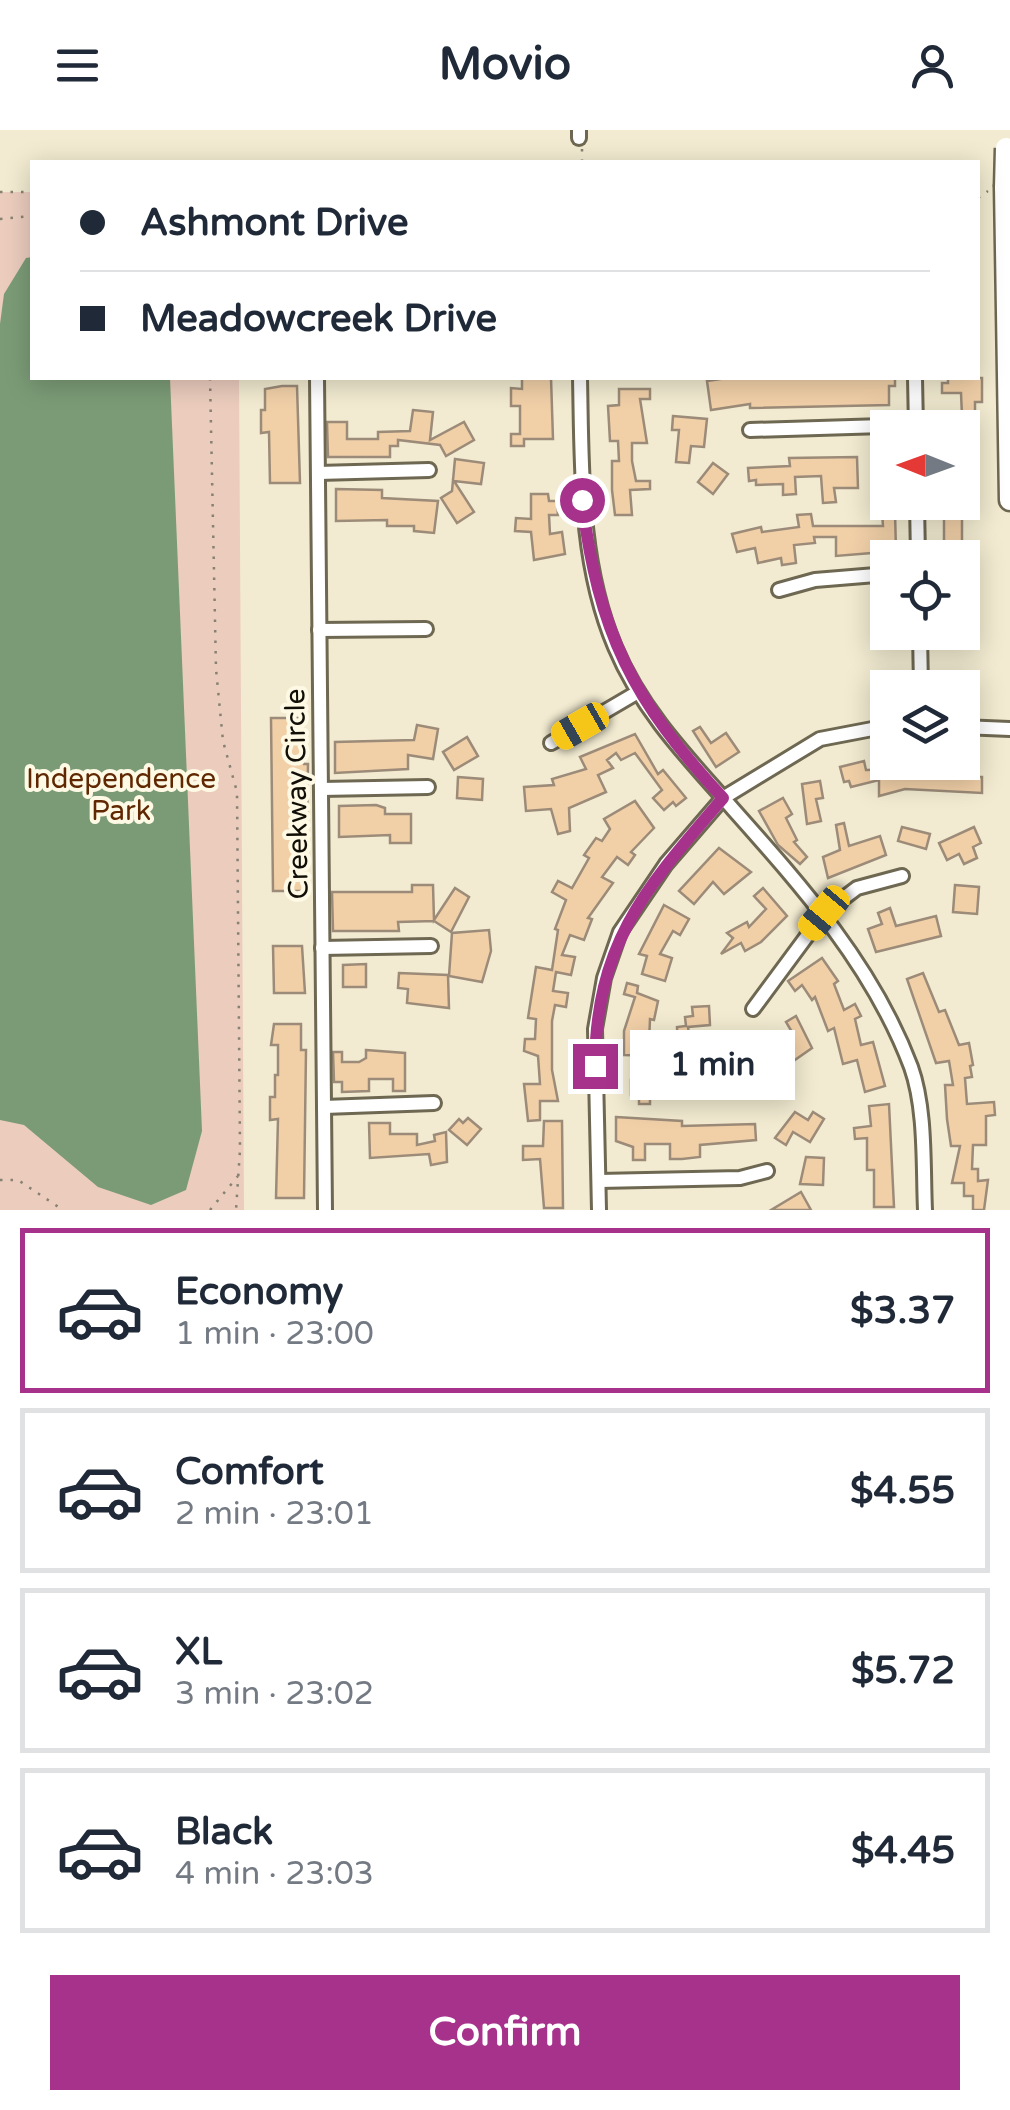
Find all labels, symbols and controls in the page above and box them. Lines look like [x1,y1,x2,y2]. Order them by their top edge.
icon: menu [50,38,105,93]
text: Movio [439,38,571,92]
icon: person [905,38,960,93]
text: Ashmont Drive [140,200,408,246]
text: Meadowcreek Drive [140,296,497,342]
north arrow [870,410,980,520]
map controls [870,410,980,780]
route start [560,478,605,523]
button: locate [870,540,980,650]
button: layers [870,670,980,780]
street label: Creekway Circle [278,688,316,900]
car [547,698,613,754]
park label: Independence Park [26,762,216,828]
car [793,880,855,946]
callout: 1 min [630,1031,795,1101]
route end [573,1044,618,1089]
text: 1 min [670,1046,755,1084]
icon: car [55,1266,145,1356]
text: Economy [175,1269,343,1315]
text: $3.37 [850,1288,955,1334]
text: 1 min · 23:00 [175,1315,374,1353]
icon: car [55,1446,145,1536]
text: Comfort [175,1449,324,1495]
text: $4.55 [850,1468,955,1514]
text: 2 min · 23:01 [175,1495,374,1533]
icon: car [55,1626,145,1716]
text: XL [175,1629,222,1675]
text: $5.72 [851,1648,955,1694]
text: 3 min · 23:02 [175,1675,374,1713]
icon: car [55,1806,145,1896]
text: Black [175,1809,273,1855]
text: $4.45 [851,1828,955,1874]
text: 4 min · 23:03 [175,1855,374,1893]
button: Confirm [50,1975,960,2090]

